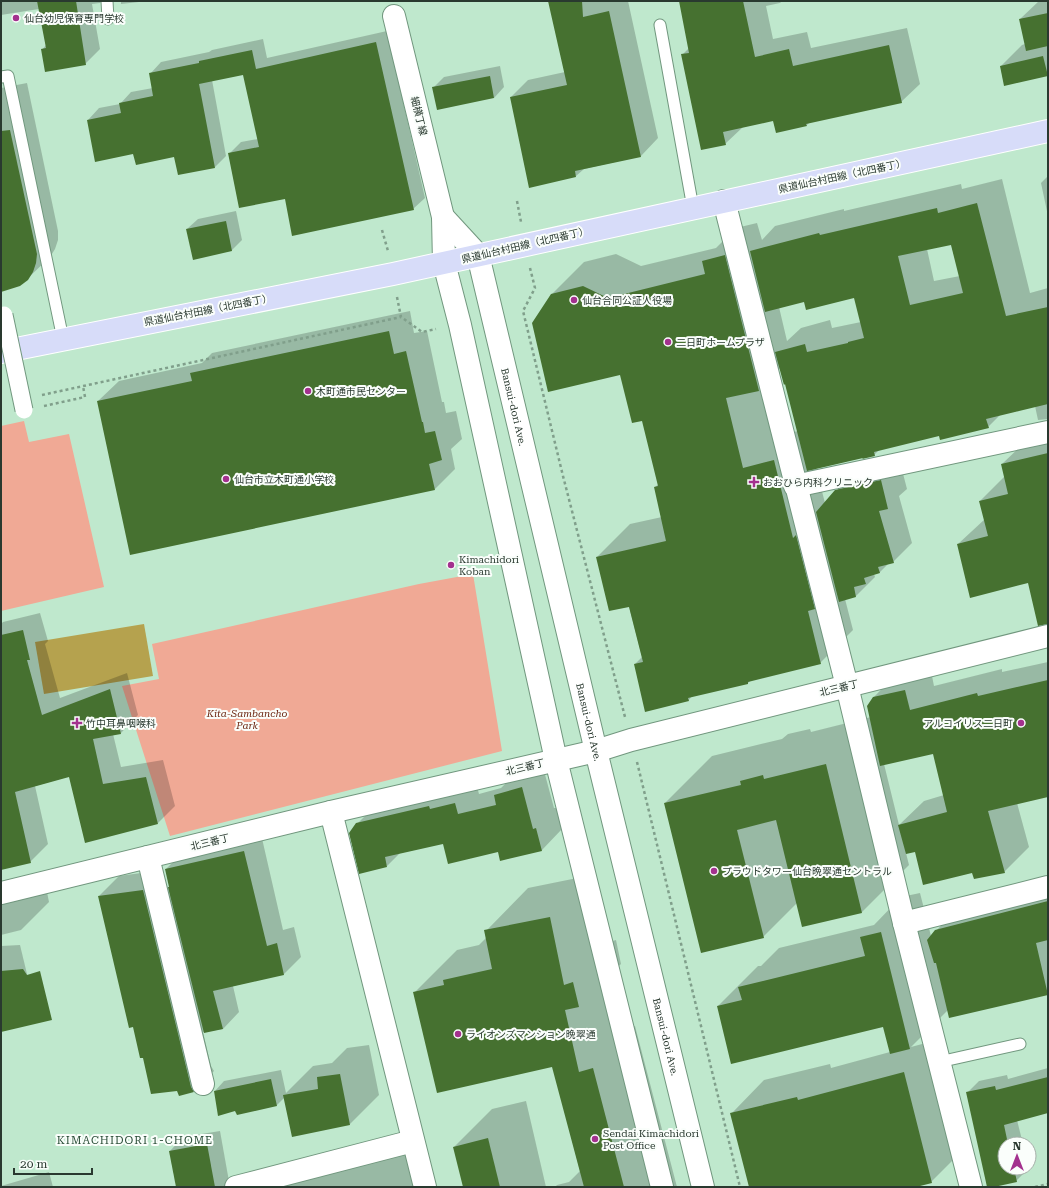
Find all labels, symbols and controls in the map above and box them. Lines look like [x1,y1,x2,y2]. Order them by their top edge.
marker: 仙台幼児保育専門学校 [11,13,21,23]
place label: 仙台幼児保育専門学校 [24,13,124,24]
street label: 細横丁線 [409,95,429,137]
street label: 県道仙台村田線（北四番丁） [777,157,907,195]
street label: 県道仙台村田線（北四番丁） [460,225,590,265]
street label: 県道仙台村田線（北四番丁） [143,292,273,328]
marker: 仙台合同公証人役場 [569,295,579,305]
place label: 仙台合同公証人役場 [582,295,672,306]
marker: 二日町ホームプラザ [663,337,673,347]
place label: 二日町ホームプラザ [676,337,765,348]
street label: Bansui-dori Ave. [500,367,529,447]
marker: 木町通市民センター [303,386,313,396]
place label: 木町通市民センター [316,386,406,397]
marker: 仙台市立木町通小学校 [221,474,231,484]
place label: 仙台市立木町通小学校 [234,474,334,485]
marker: おおひら内科クリニック [748,476,760,488]
place label: おおひら内科クリニック [763,477,873,488]
place label: Kimachidori Koban [459,554,519,577]
marker: Kimachidori Koban [446,560,456,570]
street label: 北三番丁 [818,678,860,698]
street label: Bansui-dori Ave. [575,682,604,762]
park label: Kita-Sambancho Park [206,708,287,731]
marker: 竹中耳鼻咽喉科 [71,717,83,729]
place label: 竹中耳鼻咽喉科 [86,718,156,729]
place label: アルコイリス二日町 [923,718,1013,729]
marker: アルコイリス二日町 [1016,718,1026,728]
street label: 北三番丁 [504,757,546,777]
street label: 北三番丁 [189,832,231,852]
marker: プラウドタワー仙台晩翠通セントラル [709,866,719,876]
place label: プラウドタワー仙台晩翠通セントラル [722,866,892,877]
street label: Bansui-dori Ave. [651,997,681,1077]
marker: ライオンズマンション晩翠通 [453,1029,463,1039]
place label: ライオンズマンション晩翠通 [466,1029,596,1040]
place label: Sendai Kimachidori Post Office [603,1128,699,1151]
district label: KIMACHIDORI 1-CHOME [57,1134,213,1147]
marker: Sendai Kimachidori Post Office [590,1134,600,1144]
north arrow [997,1136,1037,1176]
text: N [1013,1140,1022,1153]
scale bar [14,1150,92,1176]
text: 20 m [20,1157,47,1171]

